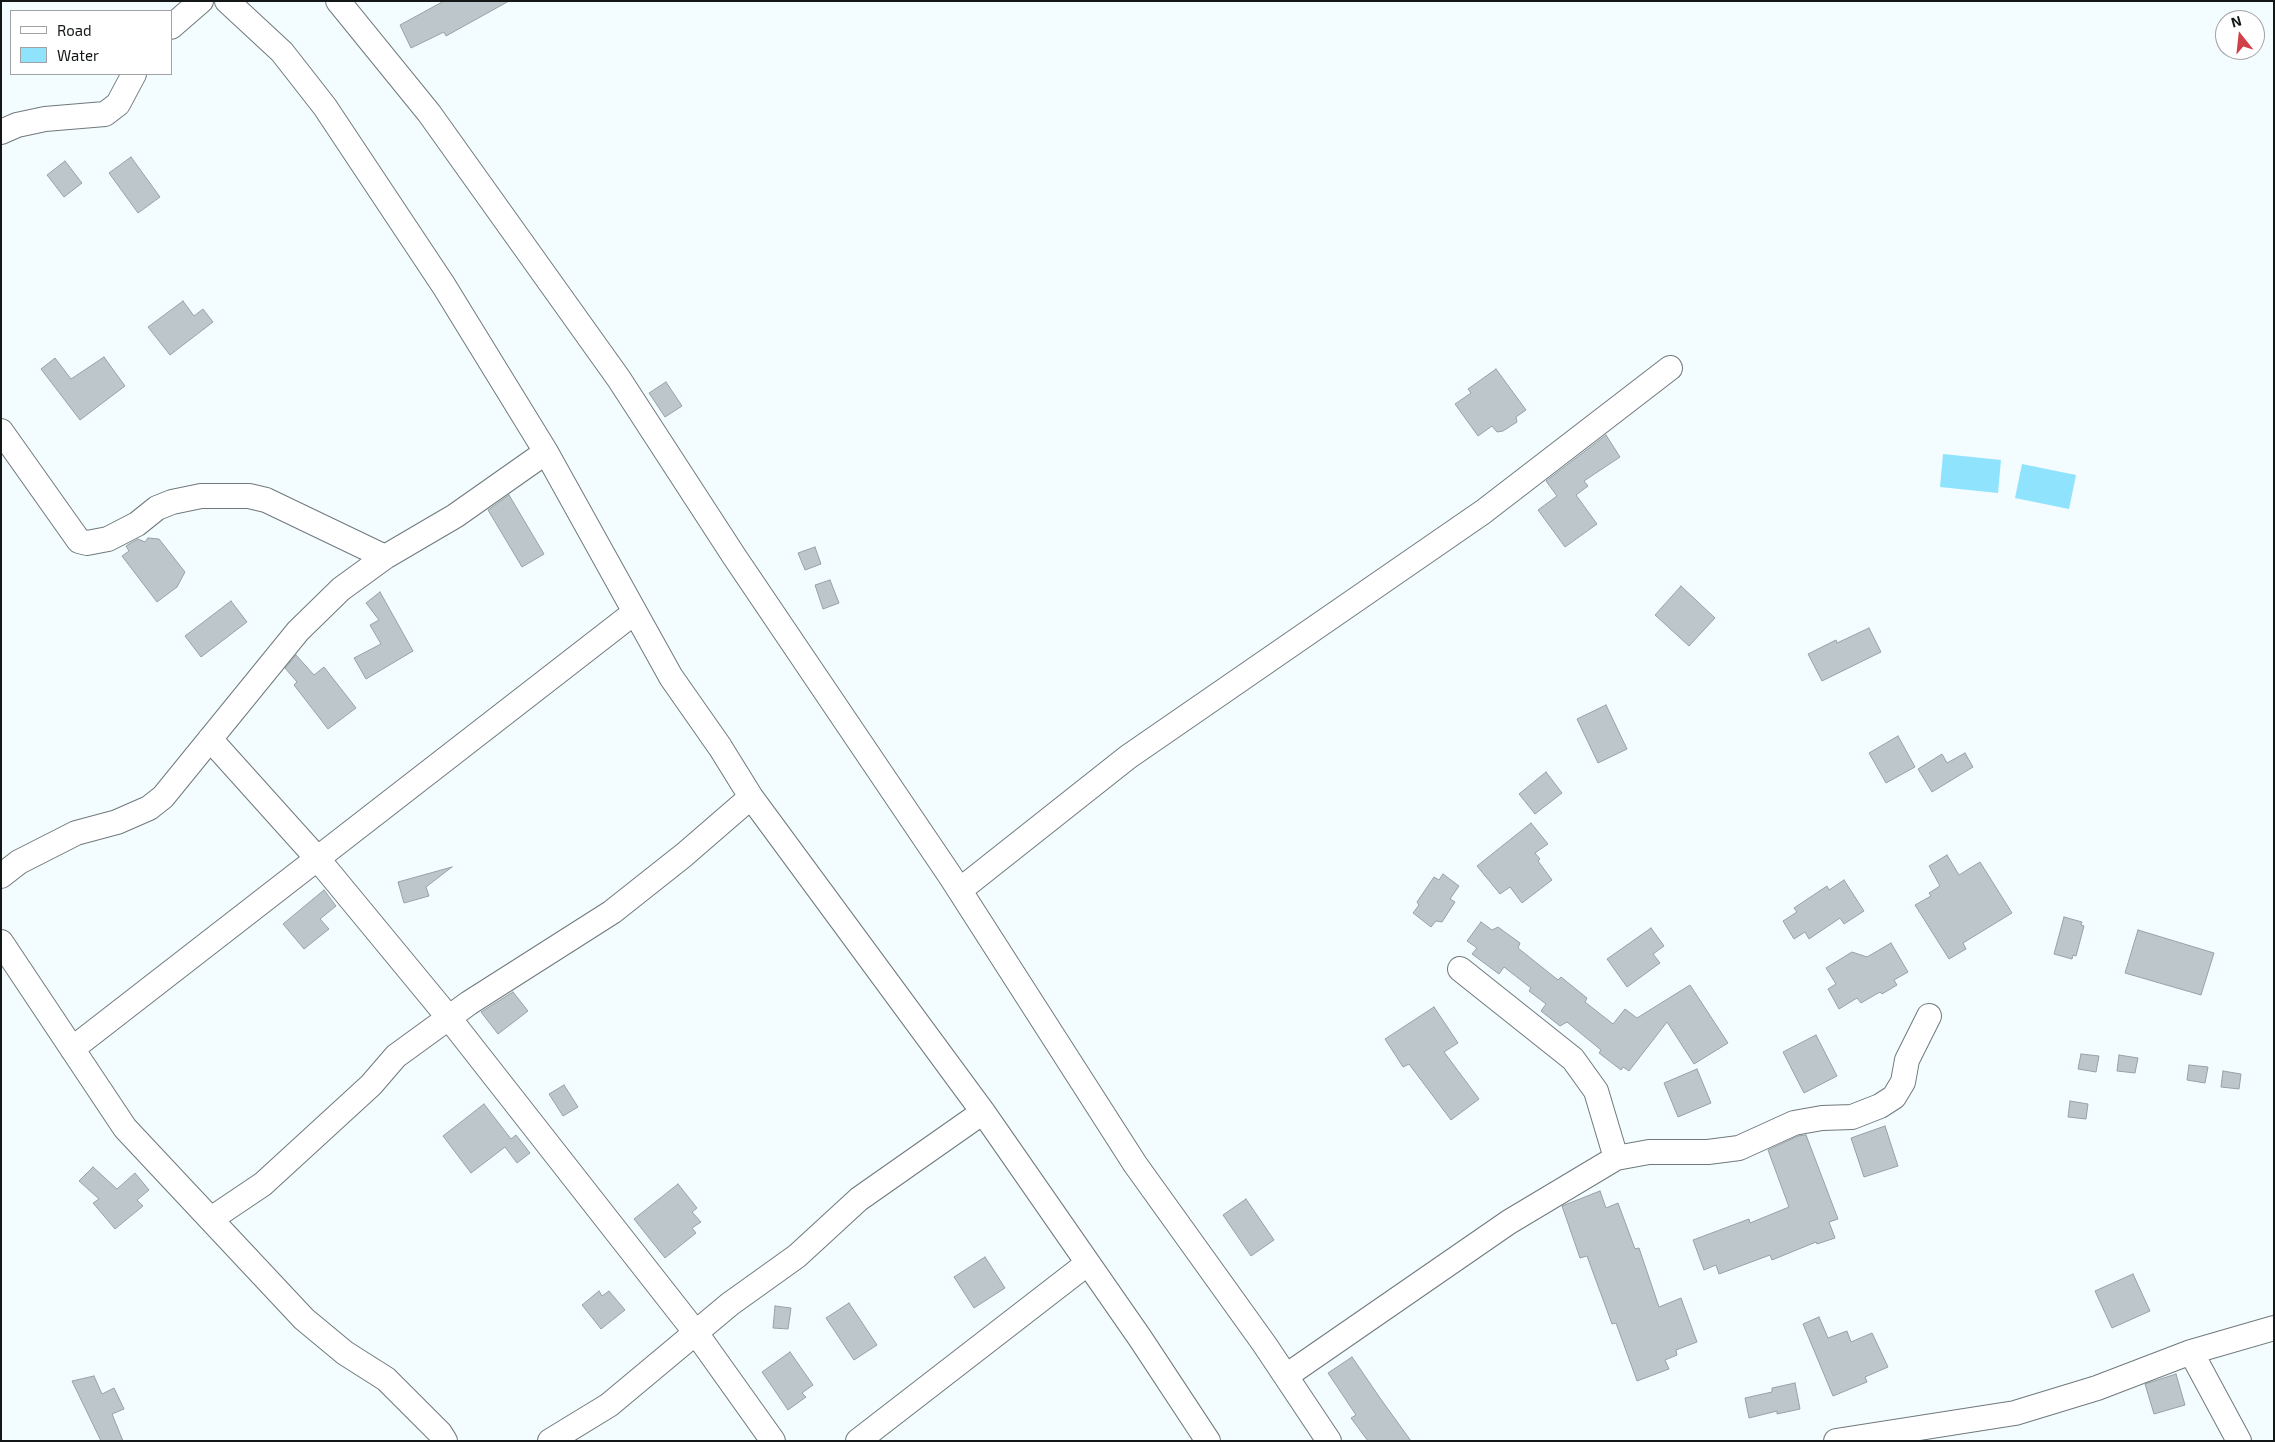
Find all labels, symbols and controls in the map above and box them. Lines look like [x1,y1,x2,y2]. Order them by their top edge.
legend [10,10,172,75]
north arrow [2215,10,2265,60]
text: N [2229,11,2243,31]
text: Road [57,21,92,39]
text: Water [57,46,99,64]

